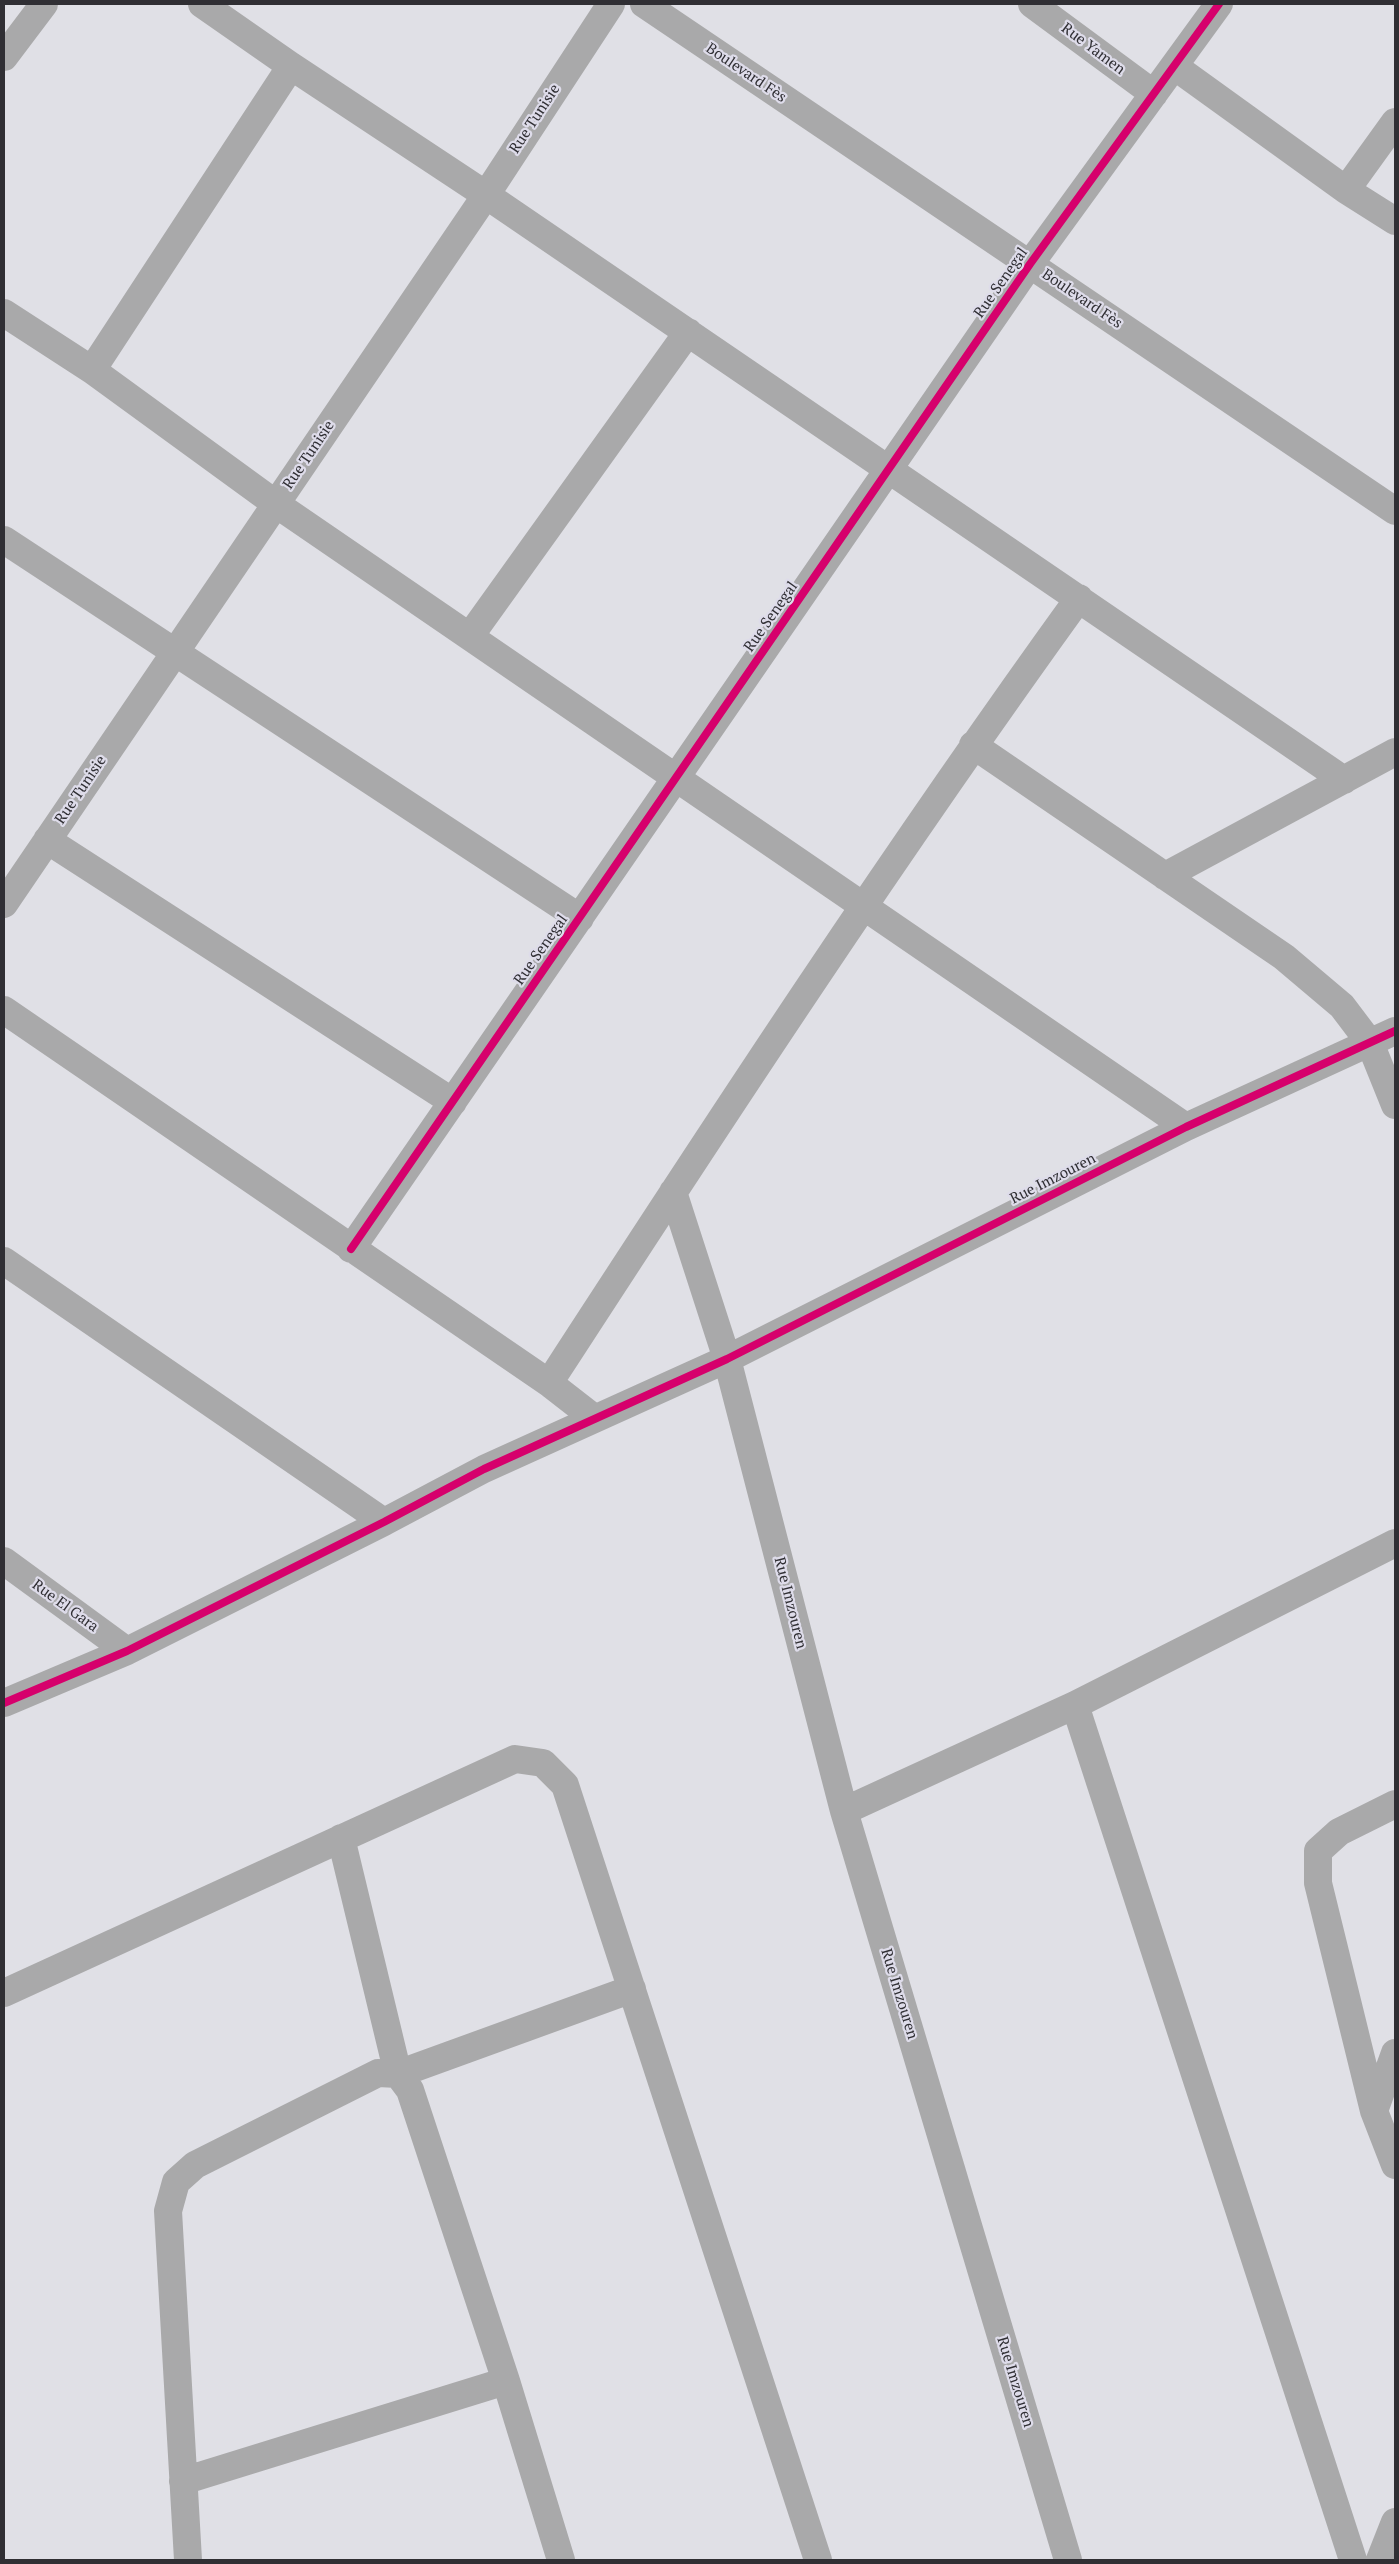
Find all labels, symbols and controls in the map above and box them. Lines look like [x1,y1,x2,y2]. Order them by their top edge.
street label: Rue Yamen [1058,19,1128,79]
street label: Boulevard Fès [702,40,790,106]
street label: Rue Tunisie [506,81,564,157]
street label: Rue Senegal [970,245,1032,321]
street label: Boulevard Fès [1038,266,1126,332]
street label: Rue Tunisie [280,417,338,493]
street label: Rue Senegal [740,579,802,655]
street label: Rue Tunisie [52,752,110,828]
street label: Rue Senegal [510,912,572,988]
street label: Rue Imzouren [1007,1150,1099,1208]
street label: Rue Imzouren [770,1555,810,1651]
street label: Rue El Gara [28,1576,102,1636]
street label: Rue Imzouren [877,1946,921,2042]
street label: Rue Imzouren [993,2334,1037,2430]

